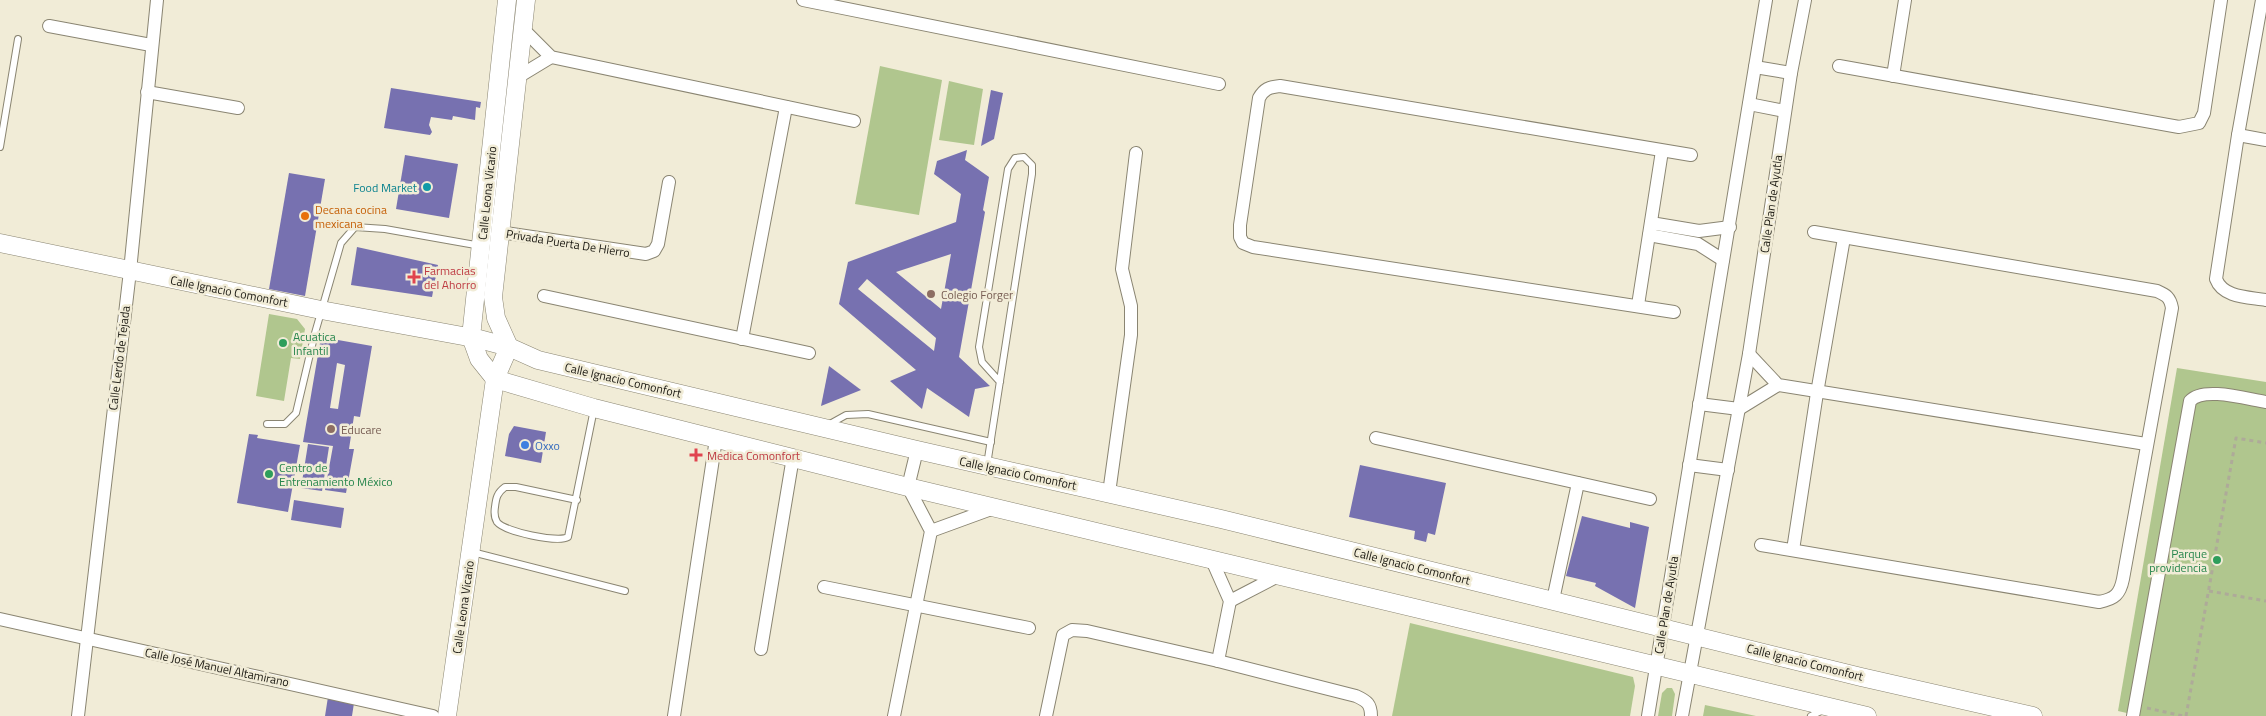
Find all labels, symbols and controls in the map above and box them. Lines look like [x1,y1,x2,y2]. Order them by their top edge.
street label: Calle Leona Vicario [473,145,501,241]
street label: Calle Plan de Ayutla [1755,154,1787,254]
place label: Food Market [353,178,418,197]
marker: Food Market [421,181,433,193]
place label: Decana cocina mexicana [315,200,387,233]
marker: Decana cocina mexicana [299,210,311,222]
street label: Privada Puerta De Hierro [505,224,631,262]
place label: Farmacias del Ahorro [424,261,476,294]
street label: Calle Ignacio Comonfort [169,270,290,312]
marker: Farmacias del Ahorro [408,271,420,283]
place label: Colegio Forger [941,285,1013,304]
marker: Colegio Forger [925,288,937,300]
street label: Calle Lerdo de Tejada [103,305,135,411]
place label: Acuatica Infantil [293,327,336,360]
marker: Acuatica Infantil [277,337,289,349]
street label: Calle Ignacio Comonfort [563,357,684,403]
place label: Educare [341,420,382,439]
marker: Educare [325,423,337,435]
place label: Oxxo [535,436,560,455]
marker: Oxxo [519,439,531,451]
place label: Medica Comonfort [707,446,801,465]
marker: Medica Comonfort [689,448,703,462]
street label: Calle Ignacio Comonfort [958,451,1079,495]
place label: Centro de Entrenamiento México [279,458,393,491]
marker: Centro de Entrenamiento México [263,468,275,480]
street label: Calle Ignacio Comonfort [1352,542,1473,590]
place label: Parque providencia [2149,544,2207,577]
marker: Parque providencia [2211,554,2223,566]
street label: Calle Plan de Ayutla [1649,555,1683,655]
street label: Calle Leona Vicario [447,559,479,655]
street label: Calle Ignacio Comonfort [1745,638,1866,686]
street label: Calle José Manuel Altamirano [143,642,291,692]

